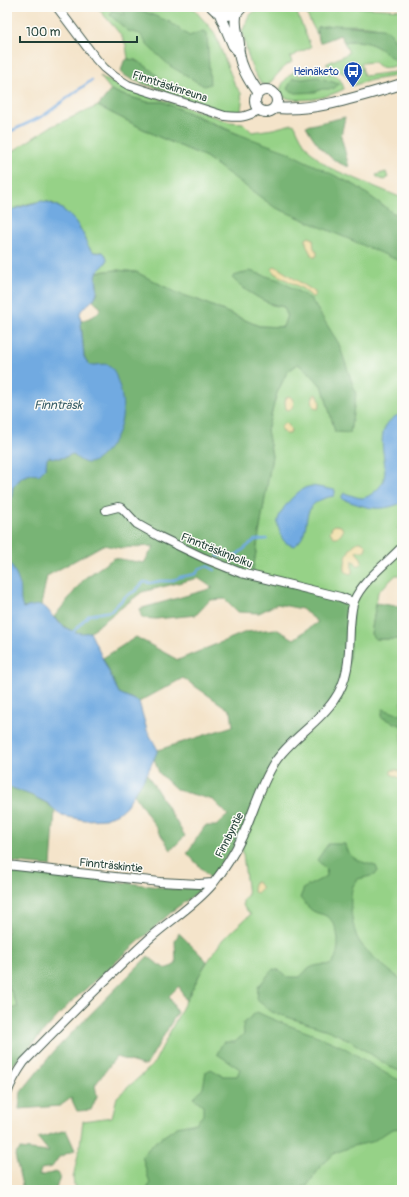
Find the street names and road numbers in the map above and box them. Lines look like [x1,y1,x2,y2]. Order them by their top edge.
street label: Finnträskinreuna [131,68,209,105]
street label: Finnträskinpolku [179,530,254,571]
street label: Finnbyntie [213,810,247,860]
street label: Finnträskintie [79,856,144,875]

